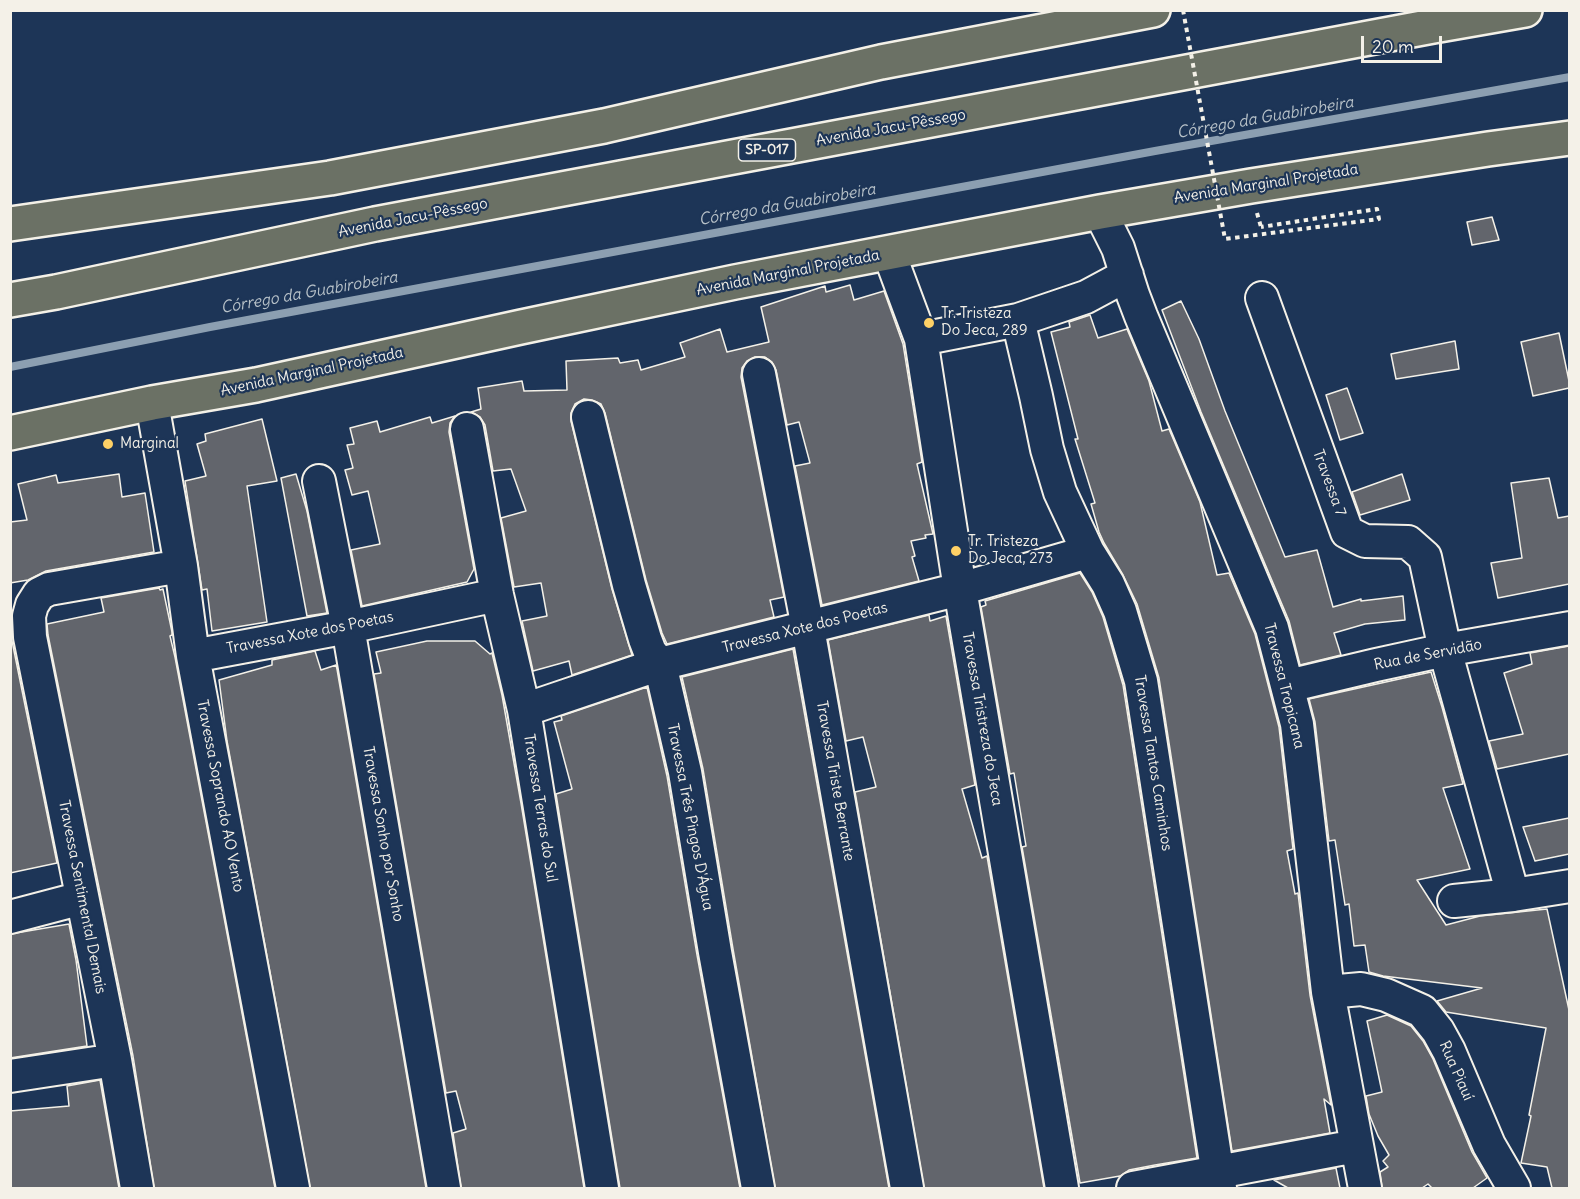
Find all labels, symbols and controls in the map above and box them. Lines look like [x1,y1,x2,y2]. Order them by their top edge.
scale bar [1364,24,1445,62]
text: 20 m [1372,35,1414,58]
water label: Córrego da Guabirobeira [1175,93,1355,143]
street label: Avenida Jacu-Pêssego [815,106,967,150]
road number: SP-017 [738,139,795,161]
street label: Avenida Marginal Projetada [1173,161,1359,207]
water label: Córrego da Guabirobeira [697,180,877,230]
street label: Avenida Jacu-Pêssego [337,195,489,241]
street label: Avenida Marginal Projetada [695,246,881,300]
water label: Córrego da Guabirobeira [219,268,399,318]
place label: Tr. Tristeza Do Jeca, 289 [941,305,1028,340]
marker: Tr. Tristeza Do Jeca, 289 [922,316,936,330]
street label: Avenida Marginal Projetada [219,344,405,400]
place label: Marginal [120,435,179,453]
marker: Marginal [101,437,115,451]
street label: Travessa 7 [1309,447,1349,519]
place label: Tr. Tristeza Do Jeca, 273 [968,533,1053,568]
marker: Tr. Tristeza Do Jeca, 273 [949,544,963,558]
street label: Travessa Xote dos Poetas [720,599,890,657]
street label: Travessa Xote dos Poetas [225,608,395,658]
street label: Travessa Tropicana [1260,621,1308,751]
street label: Travessa Tristreza do Jeca [958,631,1006,807]
street label: Rua de Servidão [1372,636,1484,674]
street label: Travessa Tantos Caminhos [1130,674,1176,852]
street label: Travessa Soprando AO Vento [193,698,247,894]
street label: Travessa Triste Berrante [812,700,858,862]
street label: Travessa Três Pingos D'Água [663,722,717,912]
street label: Travessa Terras do Sul [519,733,561,883]
street label: Travessa Sonho por Sonho [359,745,407,923]
street label: Travessa Sentimental Demais [54,799,110,995]
street label: Rua Piauí [1435,1038,1477,1104]

